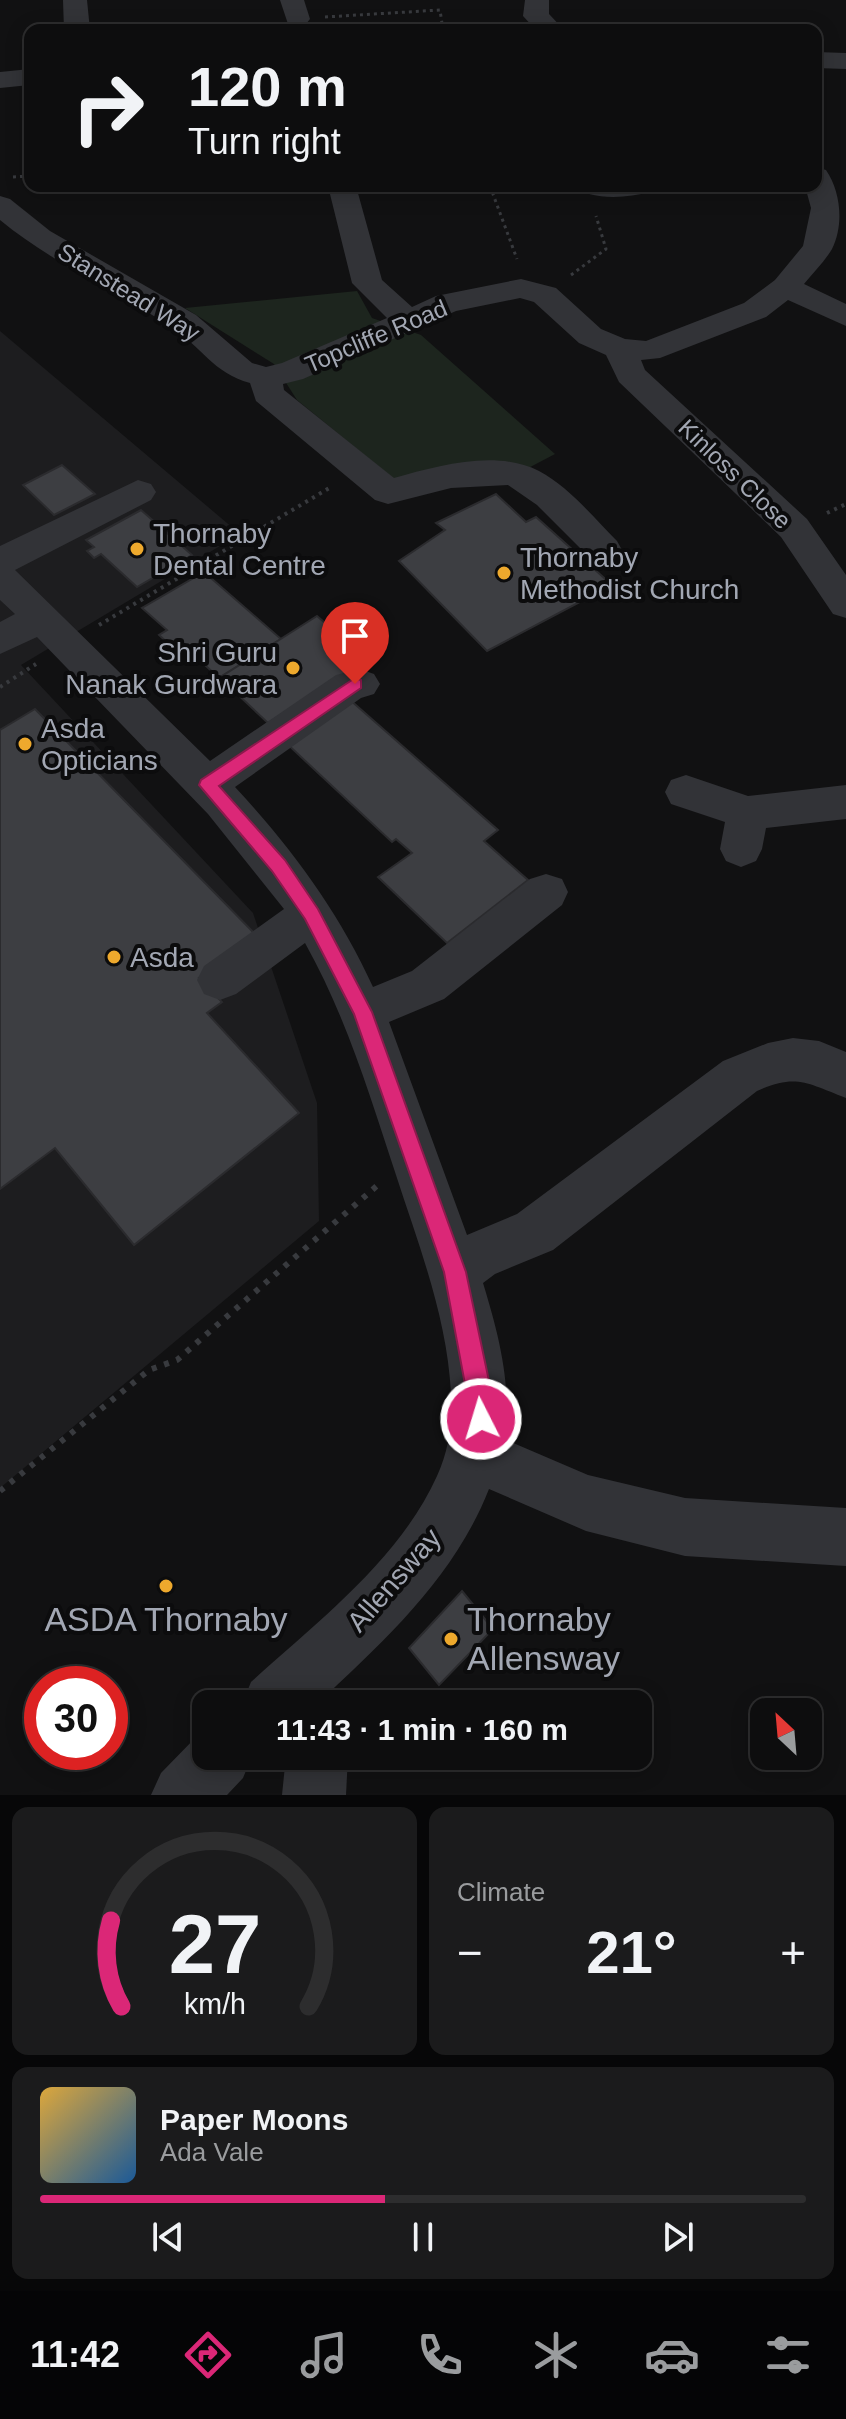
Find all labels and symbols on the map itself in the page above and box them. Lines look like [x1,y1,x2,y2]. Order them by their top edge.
street label: Stanstead Way [53,238,205,346]
street label: Topcliffe Road [301,294,451,378]
street label: Kinloss Close [673,414,797,534]
place label: Thornaby Dental Centre [153,518,326,581]
marker: Thornaby Dental Centre [128,540,146,558]
place label: Thornaby Methodist Church [520,542,739,605]
marker: Thornaby Methodist Church [495,564,513,582]
pin [321,602,389,684]
place label: Shri Guru Nanak Gurdwara [65,637,277,700]
marker: Shri Guru Nanak Gurdwara [284,659,302,677]
place label: Asda Opticians [41,713,158,776]
marker: Asda Opticians [16,735,34,753]
place label: Asda [130,942,194,973]
marker: Asda [105,948,123,966]
position arrow [439,1377,523,1461]
street label: Allensway [341,1522,447,1638]
marker: ASDA Thornaby [157,1577,175,1595]
place label: ASDA Thornaby [44,1600,288,1638]
place label: Thornaby Allensway [467,1600,620,1677]
marker: Thornaby Allensway [442,1630,460,1648]
speed limit sign: 30 [24,1666,128,1770]
north arrow [750,1698,822,1770]

